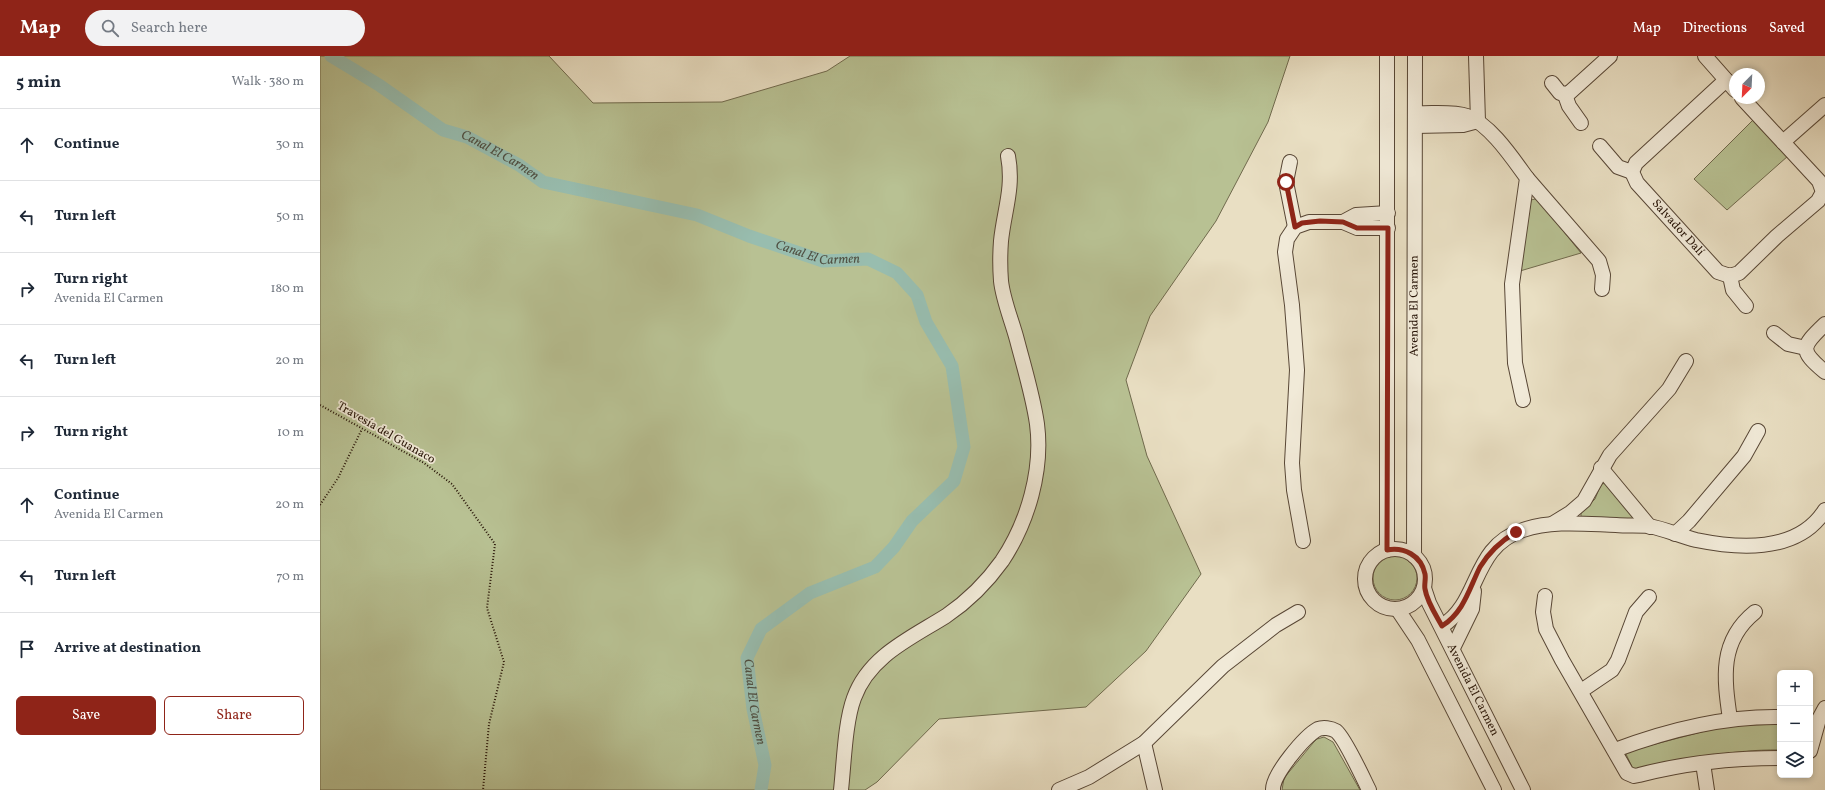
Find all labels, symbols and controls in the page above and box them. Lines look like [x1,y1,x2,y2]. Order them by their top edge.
search box [85,10,365,46]
text: Map [20,15,61,41]
icon: search [99,17,121,39]
text: Search here [131,18,208,39]
text: Map [1633,19,1661,38]
text: Directions [1683,19,1747,38]
text: Saved [1769,19,1805,38]
north arrow [1729,68,1765,104]
text: 5 min [16,71,61,94]
text: Walk · 380 m [231,73,304,91]
water label: Canal El Carmen [459,127,542,185]
icon: ahead [16,134,38,156]
text: Continue [54,134,119,155]
text: 30 m [276,136,304,154]
route start [1277,173,1295,191]
street label: Salvador Dalí [1648,196,1708,260]
icon: left [16,206,38,228]
text: Turn left [54,206,116,227]
text: 50 m [276,208,304,226]
water label: Canal El Carmen [773,236,861,270]
street label: Avenida El Carmen [1406,255,1423,357]
text: Turn right [54,269,128,290]
icon: right [16,278,38,300]
text: 180 m [270,280,304,298]
text: Avenida El Carmen [54,290,164,308]
icon: left [16,350,38,372]
text: Turn left [54,350,116,371]
text: 20 m [275,352,304,370]
street label: Travesía del Guanaco [334,398,438,468]
icon: right [16,422,38,444]
text: Turn right [54,422,128,443]
text: 10 m [277,424,304,442]
text: Continue [54,485,119,506]
icon: ahead [16,494,38,516]
text: 20 m [275,496,304,514]
text: Avenida El Carmen [54,506,164,524]
route end [1507,523,1525,541]
icon: left [16,566,38,588]
text: Turn left [54,566,116,587]
text: 70 m [276,568,304,586]
icon: arrive [16,638,38,660]
text: Arrive at destination [54,638,201,659]
street label: Avenida El Carmen [1443,641,1503,739]
water label: Canal El Carmen [738,658,770,747]
map controls [1777,670,1813,778]
button: + [1777,670,1813,706]
button: Save [16,696,156,735]
button: Share [164,696,304,735]
button: − [1777,706,1813,742]
button: layers [1777,742,1813,778]

